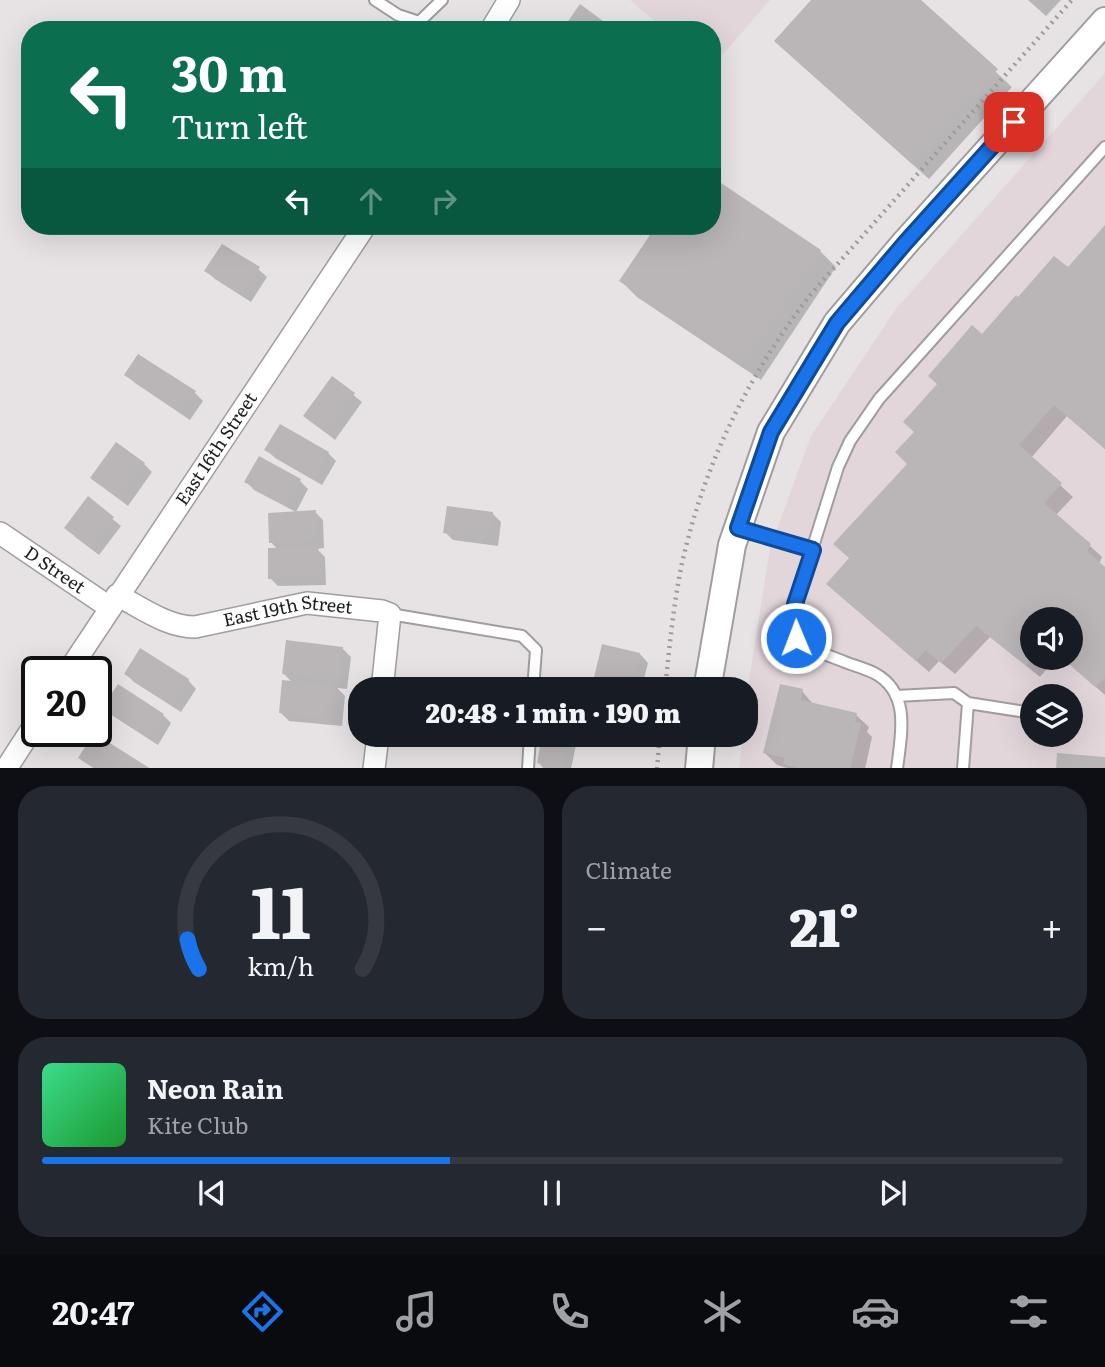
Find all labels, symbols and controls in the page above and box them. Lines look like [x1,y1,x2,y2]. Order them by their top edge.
text: 30 m [171,34,287,107]
icon: left [56,49,147,140]
pin [984,92,1044,152]
text: Turn left [171,101,308,149]
icon: arrive [995,103,1033,141]
icon: left [279,182,317,220]
icon: ahead [352,182,390,220]
icon: right [425,182,463,220]
street label: East 16th Street [168,385,263,510]
street label: D Street [19,538,92,600]
street label: East 19th Street [220,587,355,633]
position arrow [759,601,833,675]
map controls [1020,607,1083,747]
button: sound [1020,607,1083,670]
speed limit sign: 20 [21,656,112,747]
button: layers [1020,684,1083,747]
text: 20:48 · 1 min · 190 m [426,692,680,731]
text: Climate [586,852,672,886]
text: 11 [251,853,311,961]
text: 21° [789,886,859,963]
text: − [586,896,608,953]
text: + [1041,896,1063,953]
text: km/h [247,946,314,983]
text: Neon Rain [147,1068,284,1107]
text: Kite Club [147,1107,248,1141]
icon: previous [193,1174,231,1212]
icon: pause [533,1174,571,1212]
icon: next [874,1174,912,1212]
text: 20:47 [52,1287,134,1335]
icon: directions [238,1287,287,1336]
icon: music [392,1287,441,1336]
icon: phone [545,1287,594,1336]
icon: climate [698,1287,747,1336]
icon: car [851,1287,900,1336]
icon: filters [1004,1287,1053,1336]

